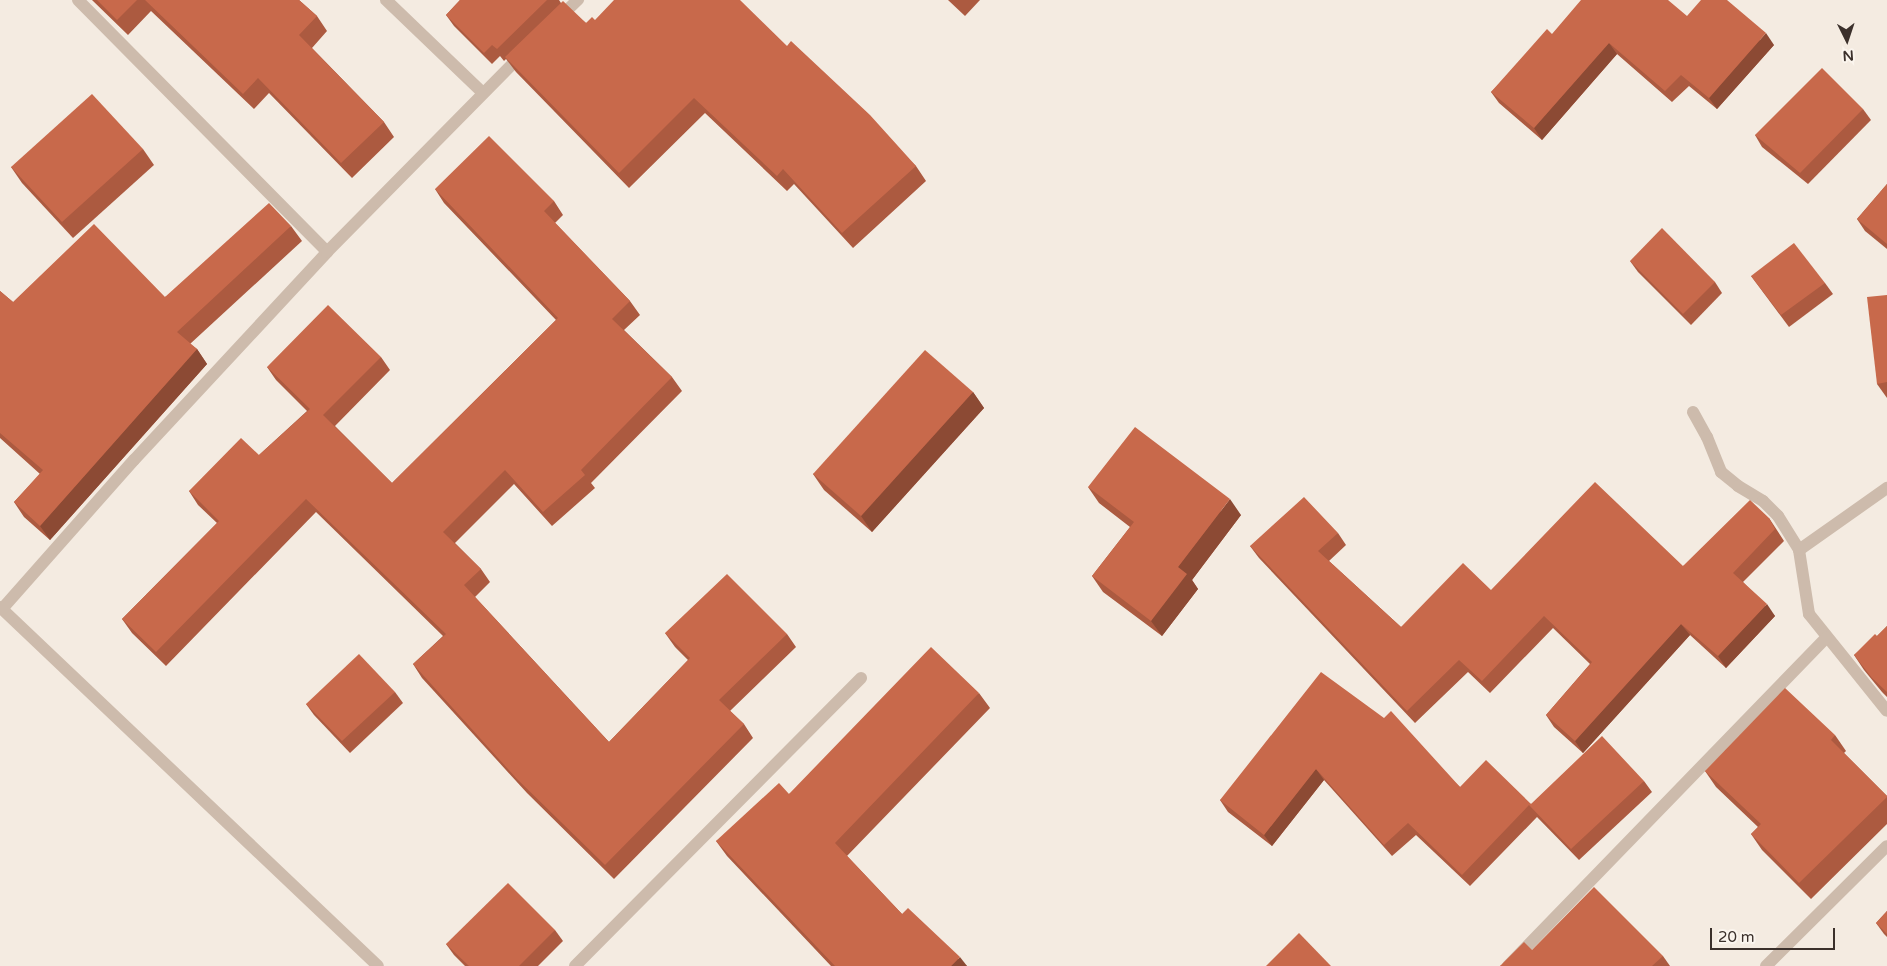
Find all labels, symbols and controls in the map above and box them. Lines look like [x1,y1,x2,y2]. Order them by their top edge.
north arrow [1822,15,1872,65]
text: N [1842,47,1854,64]
scale bar [1712,918,1837,950]
text: 20 m [1718,928,1755,946]

